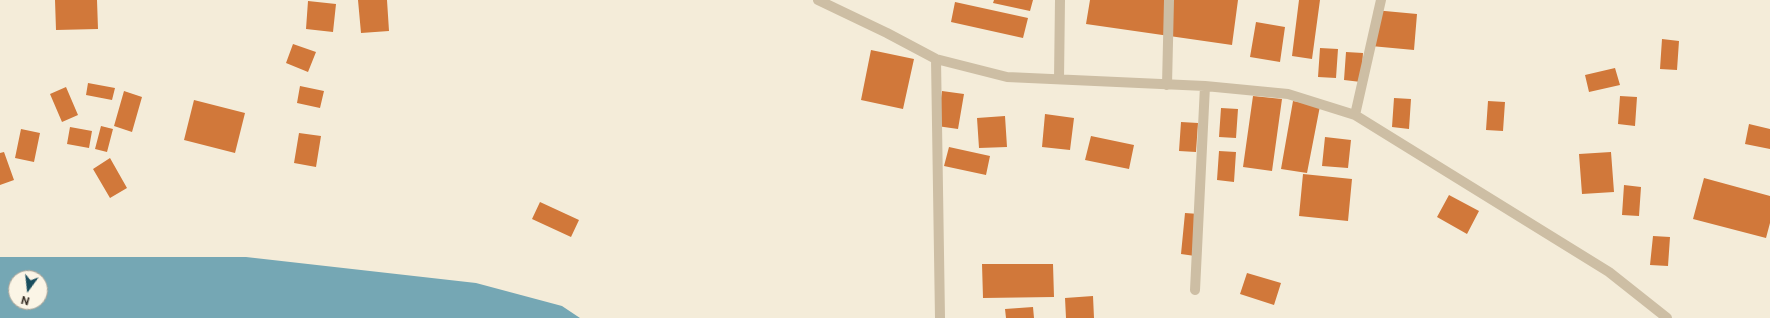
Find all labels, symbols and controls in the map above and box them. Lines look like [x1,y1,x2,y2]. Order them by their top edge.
north arrow [8,270,48,310]
text: N [19,294,31,308]

